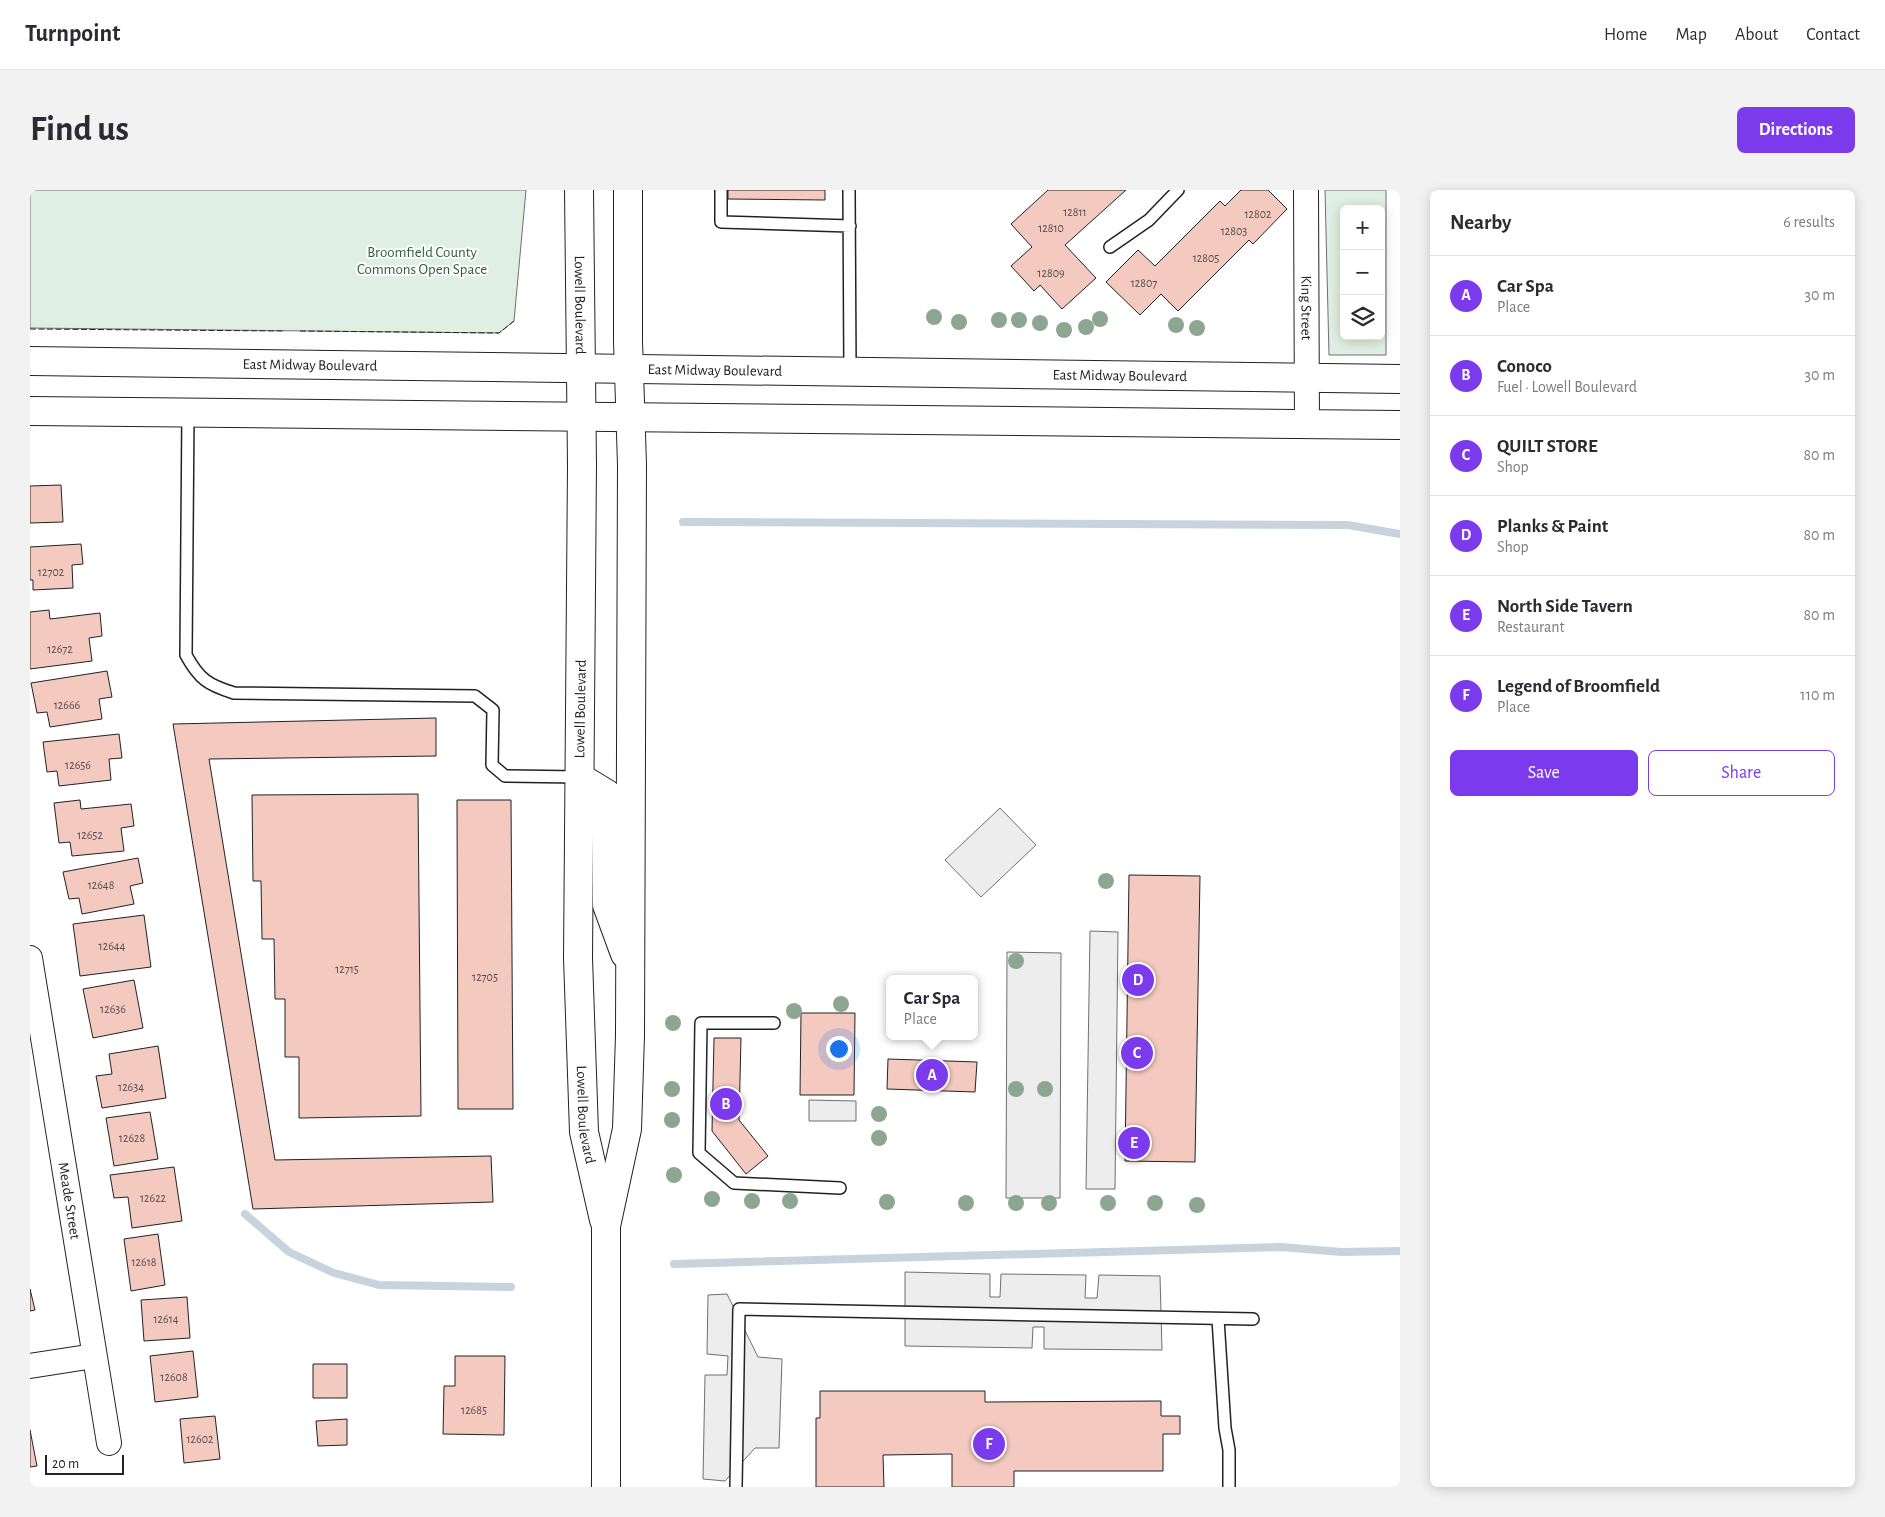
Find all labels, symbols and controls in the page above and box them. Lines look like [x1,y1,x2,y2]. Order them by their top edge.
text: Turnpoint [25,22,120,46]
text: Home [1604,26,1647,44]
text: Map [1675,26,1707,44]
text: About [1735,26,1778,44]
text: Contact [1806,26,1860,44]
button: Directions [1737,107,1855,153]
text: Find us [30,112,129,147]
map controls [1340,205,1385,340]
button: + [1340,205,1385,250]
house number: 12811 [1063,206,1087,218]
house number: 12802 [1244,208,1272,220]
text: Nearby [1450,212,1511,233]
text: 6 results [1783,214,1835,230]
house number: 12810 [1038,222,1064,234]
house number: 12803 [1221,225,1247,237]
park label: Broomfield County Commons Open Space [357,245,487,277]
button: − [1340,250,1385,295]
house number: 12805 [1193,252,1219,264]
street label: Lowell Boulevard [572,255,588,355]
house number: 12809 [1037,267,1065,279]
street label: King Street [1298,276,1314,341]
house number: 12807 [1131,277,1157,289]
text: Car Spa [1497,277,1554,296]
text: A [1461,287,1471,303]
text: 30 m [1805,287,1835,303]
button: layers [1340,295,1385,340]
text: Place [1497,299,1530,315]
street label: East Midway Boulevard [243,357,378,374]
text: Conoco [1497,357,1552,376]
street label: East Midway Boulevard [648,362,783,379]
street label: East Midway Boulevard [1053,367,1187,384]
text: B [1461,367,1471,383]
text: 30 m [1805,367,1835,383]
text: Fuel · Lowell Boulevard [1497,379,1637,395]
text: QUILT STORE [1497,437,1598,456]
text: C [1462,447,1470,463]
text: 80 m [1804,447,1835,463]
text: Shop [1497,459,1529,475]
text: Planks & Paint [1497,517,1608,536]
text: D [1461,527,1471,543]
text: 80 m [1804,527,1835,543]
text: Shop [1497,539,1529,555]
house number: 12702 [38,566,65,578]
text: North Side Tavern [1497,597,1633,616]
text: E [1462,607,1470,623]
text: 80 m [1804,607,1835,623]
text: Restaurant [1497,619,1565,635]
house number: 12672 [47,643,73,655]
street label: Lowell Boulevard [572,659,589,759]
text: Legend of Broomfield [1497,677,1660,696]
text: F [1462,687,1470,703]
text: 110 m [1800,687,1835,703]
house number: 12666 [54,699,81,711]
text: Place [1497,699,1530,715]
button: Save [1450,750,1638,796]
button: Share [1648,750,1835,796]
house number: 12656 [65,759,91,771]
house number: 12652 [77,829,103,841]
house number: 12648 [88,879,115,891]
house number: 12644 [99,940,126,952]
pin: D [1122,961,1154,999]
house number: 12715 [335,963,359,975]
house number: 12705 [472,971,498,983]
popup [886,975,978,1040]
text: Car Spa [904,989,960,1008]
house number: 12636 [100,1003,126,1015]
text: Place [904,1011,937,1027]
pin: C [1121,1034,1153,1072]
your location [826,1036,852,1062]
pin: A [916,1056,948,1094]
street label: Lowell Boulevard [574,1065,598,1166]
house number: 12634 [118,1081,144,1093]
pin: B [710,1085,742,1123]
pin: E [1118,1124,1150,1162]
house number: 12628 [119,1132,145,1144]
street label: Meade Street [55,1161,83,1241]
house number: 12622 [140,1192,167,1204]
house number: 12618 [131,1256,157,1268]
house number: 12614 [153,1313,179,1325]
house number: 12608 [160,1371,188,1383]
house number: 12685 [461,1404,487,1416]
pin: F [973,1425,1005,1463]
house number: 12602 [186,1433,214,1445]
scale bar [45,1452,124,1475]
text: 20 m [52,1457,79,1471]

